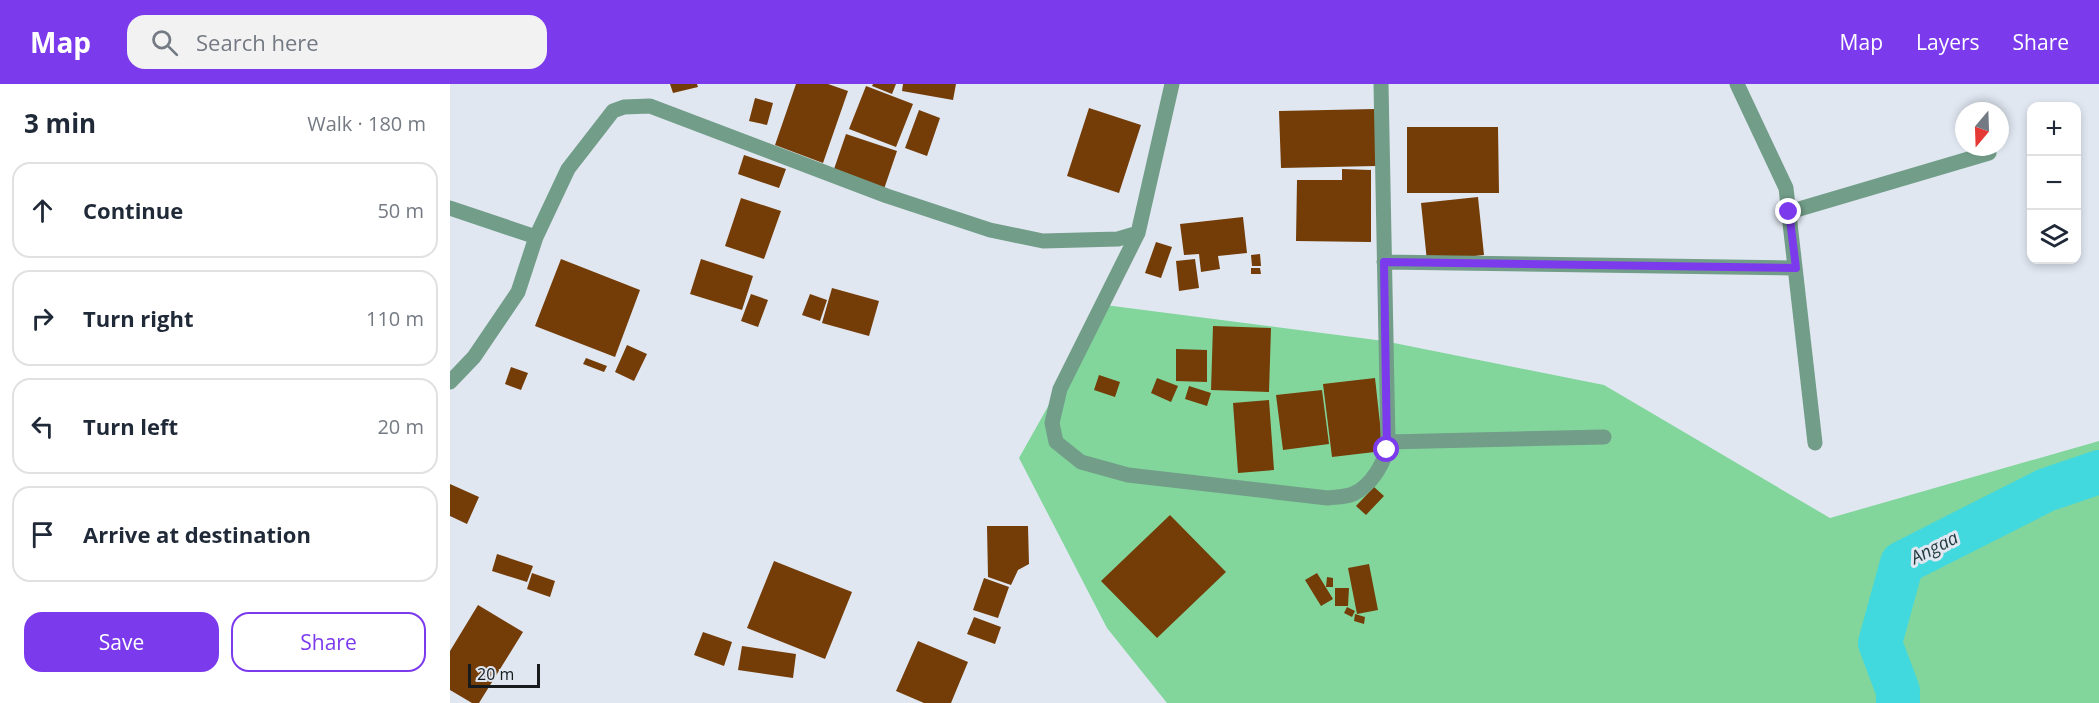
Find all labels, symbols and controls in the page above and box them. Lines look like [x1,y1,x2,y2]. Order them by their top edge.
search box [127,15,547,69]
text: Map [30,23,91,61]
icon: search [148,26,181,59]
text: Search here [196,27,319,57]
text: Map [1840,28,1883,56]
text: Layers [1916,28,1980,56]
text: Share [2013,28,2069,56]
north arrow [1955,102,2009,156]
map controls [2027,102,2081,264]
button: + [2027,102,2081,156]
text: 3 min [24,105,96,141]
text: Walk · 180 m [307,110,426,137]
button: − [2027,156,2081,210]
icon: ahead [26,194,59,227]
text: Continue [83,195,183,225]
text: 50 m [377,197,424,224]
route end [1775,198,1801,224]
button: layers [2027,210,2081,264]
icon: right [26,302,59,335]
text: Turn right [83,303,194,333]
text: 110 m [366,305,424,332]
icon: left [26,410,59,443]
text: Turn left [83,411,178,441]
text: 20 m [377,413,424,440]
route start [1373,436,1399,462]
icon: arrive [26,518,59,551]
text: Arrive at destination [83,519,311,549]
water label: Angaa [1904,525,1962,570]
button: Save [24,612,219,672]
button: Share [231,612,426,672]
scale bar [468,661,540,688]
text: 20 m [477,663,514,685]

